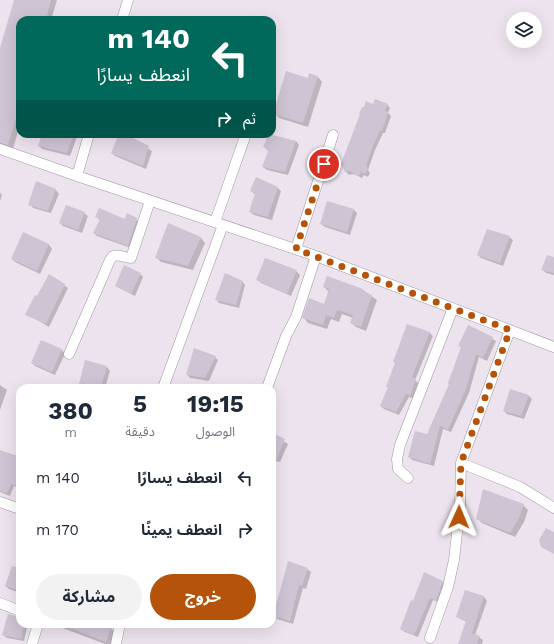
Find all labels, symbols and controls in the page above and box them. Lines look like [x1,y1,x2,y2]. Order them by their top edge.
map controls [506,12,542,48]
button: layers [506,12,542,48]
text: 140 m [107,22,190,55]
icon: left [204,32,256,84]
text: انعطف يسارًا [96,64,190,85]
icon: right [213,108,235,130]
text: ثم [243,110,256,128]
pin [307,147,341,181]
icon: arrive [313,153,335,175]
text: 5 [133,390,147,418]
text: 19:15 [187,390,244,418]
text: 380 [48,397,93,425]
text: دقيقة [125,424,155,439]
text: الوصول [196,424,235,439]
text: m [64,425,77,440]
icon: left [234,467,256,489]
text: 140 m [36,469,80,487]
text: انعطف يسارًا [137,469,222,487]
position arrow [438,496,480,538]
icon: right [234,519,256,541]
text: 170 m [36,521,79,539]
text: انعطف يمينًا [141,521,222,539]
button: مشاركة [36,574,142,620]
button: خروج [150,574,256,620]

